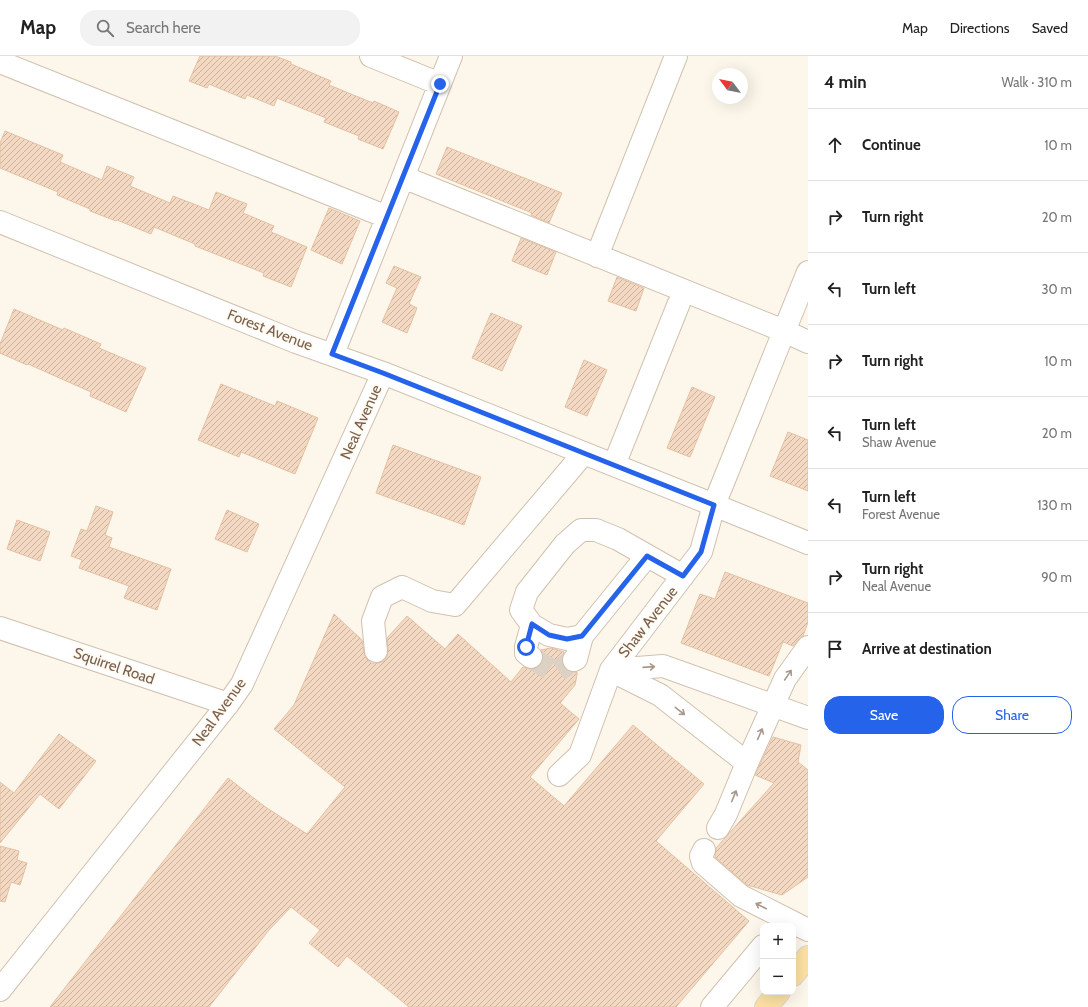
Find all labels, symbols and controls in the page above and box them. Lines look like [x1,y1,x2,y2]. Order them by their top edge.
search box [80,10,360,46]
text: Map [20,16,56,39]
icon: search [94,17,116,39]
text: Search here [126,19,201,37]
text: Map [902,19,928,37]
text: Directions [950,19,1010,37]
text: Saved [1032,19,1068,37]
north arrow [712,68,748,104]
text: 4 min [824,72,867,92]
text: Walk · 310 m [1001,74,1072,90]
route end [431,75,449,93]
icon: ahead [824,134,846,156]
text: Continue [862,136,921,154]
text: 10 m [1044,137,1072,153]
icon: right [824,206,846,228]
text: Turn right [862,208,923,226]
text: 20 m [1042,209,1072,225]
icon: left [824,278,846,300]
text: Turn left [862,280,916,298]
text: 30 m [1042,281,1072,297]
street label: Forest Avenue [225,305,315,355]
icon: right [824,350,846,372]
text: Turn right [862,352,923,370]
text: 10 m [1044,353,1072,369]
street label: Neal Avenue [337,382,386,462]
text: Turn left [862,416,916,434]
icon: left [824,422,846,444]
text: 20 m [1042,425,1072,441]
text: Shaw Avenue [862,434,936,450]
text: Turn left [862,488,916,506]
icon: left [824,494,846,516]
text: 130 m [1037,497,1072,513]
text: Forest Avenue [862,506,940,522]
text: Turn right [862,560,923,578]
icon: right [824,566,846,588]
text: 90 m [1041,569,1072,585]
text: Neal Avenue [862,578,931,594]
street label: Shaw Avenue [615,582,682,661]
route start [517,638,535,656]
icon: arrive [824,638,846,660]
text: Arrive at destination [862,640,992,658]
street label: Squirrel Road [71,644,157,688]
one-way arrow [642,664,655,671]
one-way arrow [784,669,792,680]
street label: Neal Avenue [188,674,250,750]
button: Save [824,696,944,734]
button: Share [952,696,1072,734]
one-way arrow [675,706,686,715]
one-way arrow [757,729,764,741]
one-way arrow [730,790,738,802]
one-way arrow [755,902,767,910]
map controls [760,923,796,995]
button: + [760,923,796,959]
button: − [760,959,796,995]

